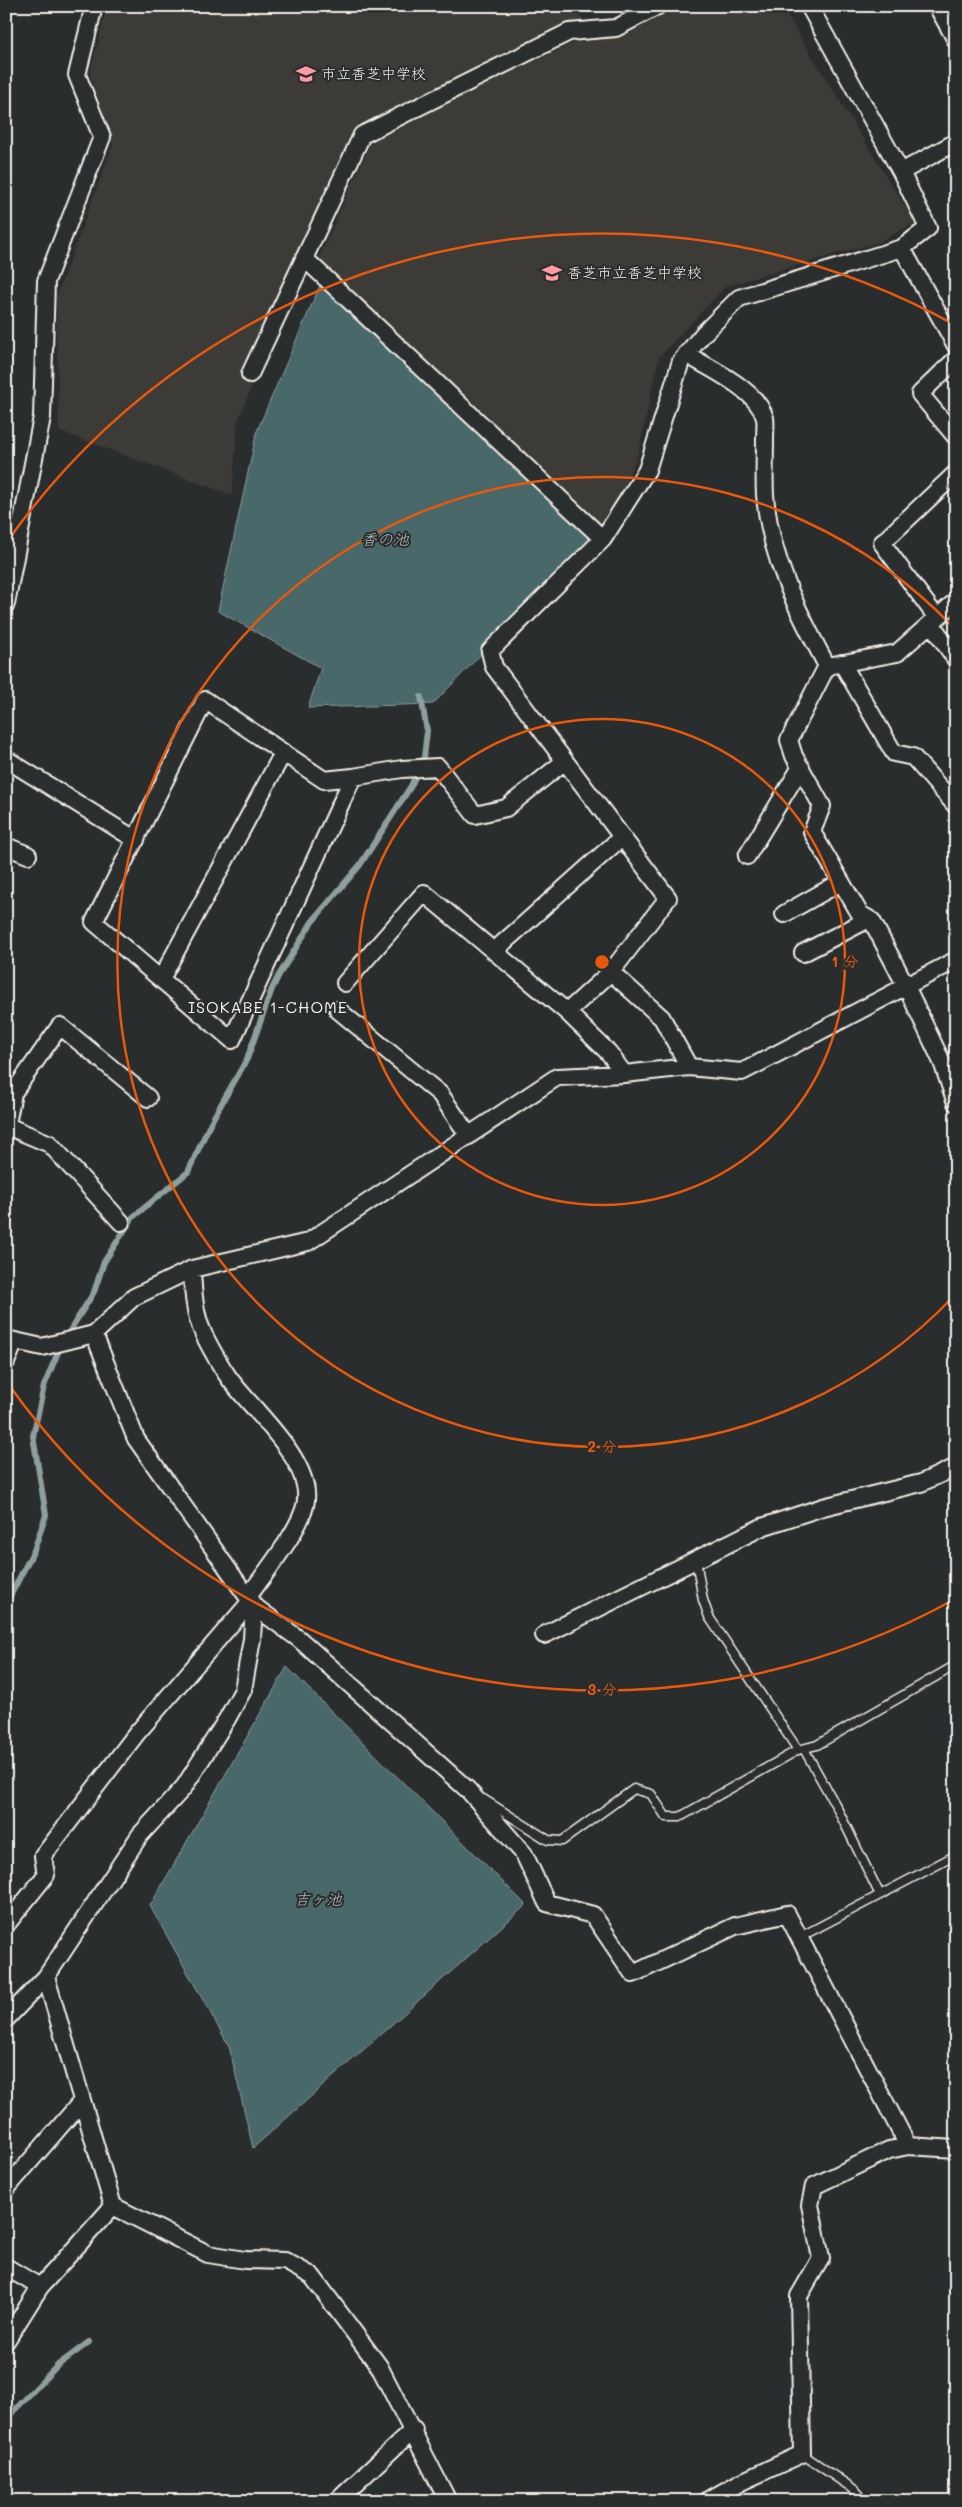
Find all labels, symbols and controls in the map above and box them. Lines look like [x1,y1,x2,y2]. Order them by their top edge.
school or university icon: 市立香芝中学校 [295,63,317,85]
place label: 市立香芝中学校 [321,63,426,83]
school or university icon: 香芝市立香芝中学校 [541,262,563,284]
place label: 香芝市立香芝中学校 [567,262,702,282]
water label: 香の池 [361,528,410,549]
text: 1 分 [831,951,859,971]
centre of rings [593,953,611,971]
district label: ISOKABE 1-CHOME [188,996,348,1017]
text: 2 分 [588,1436,616,1456]
text: 3 分 [587,1679,617,1699]
water label: 吉ヶ池 [294,1888,343,1909]

